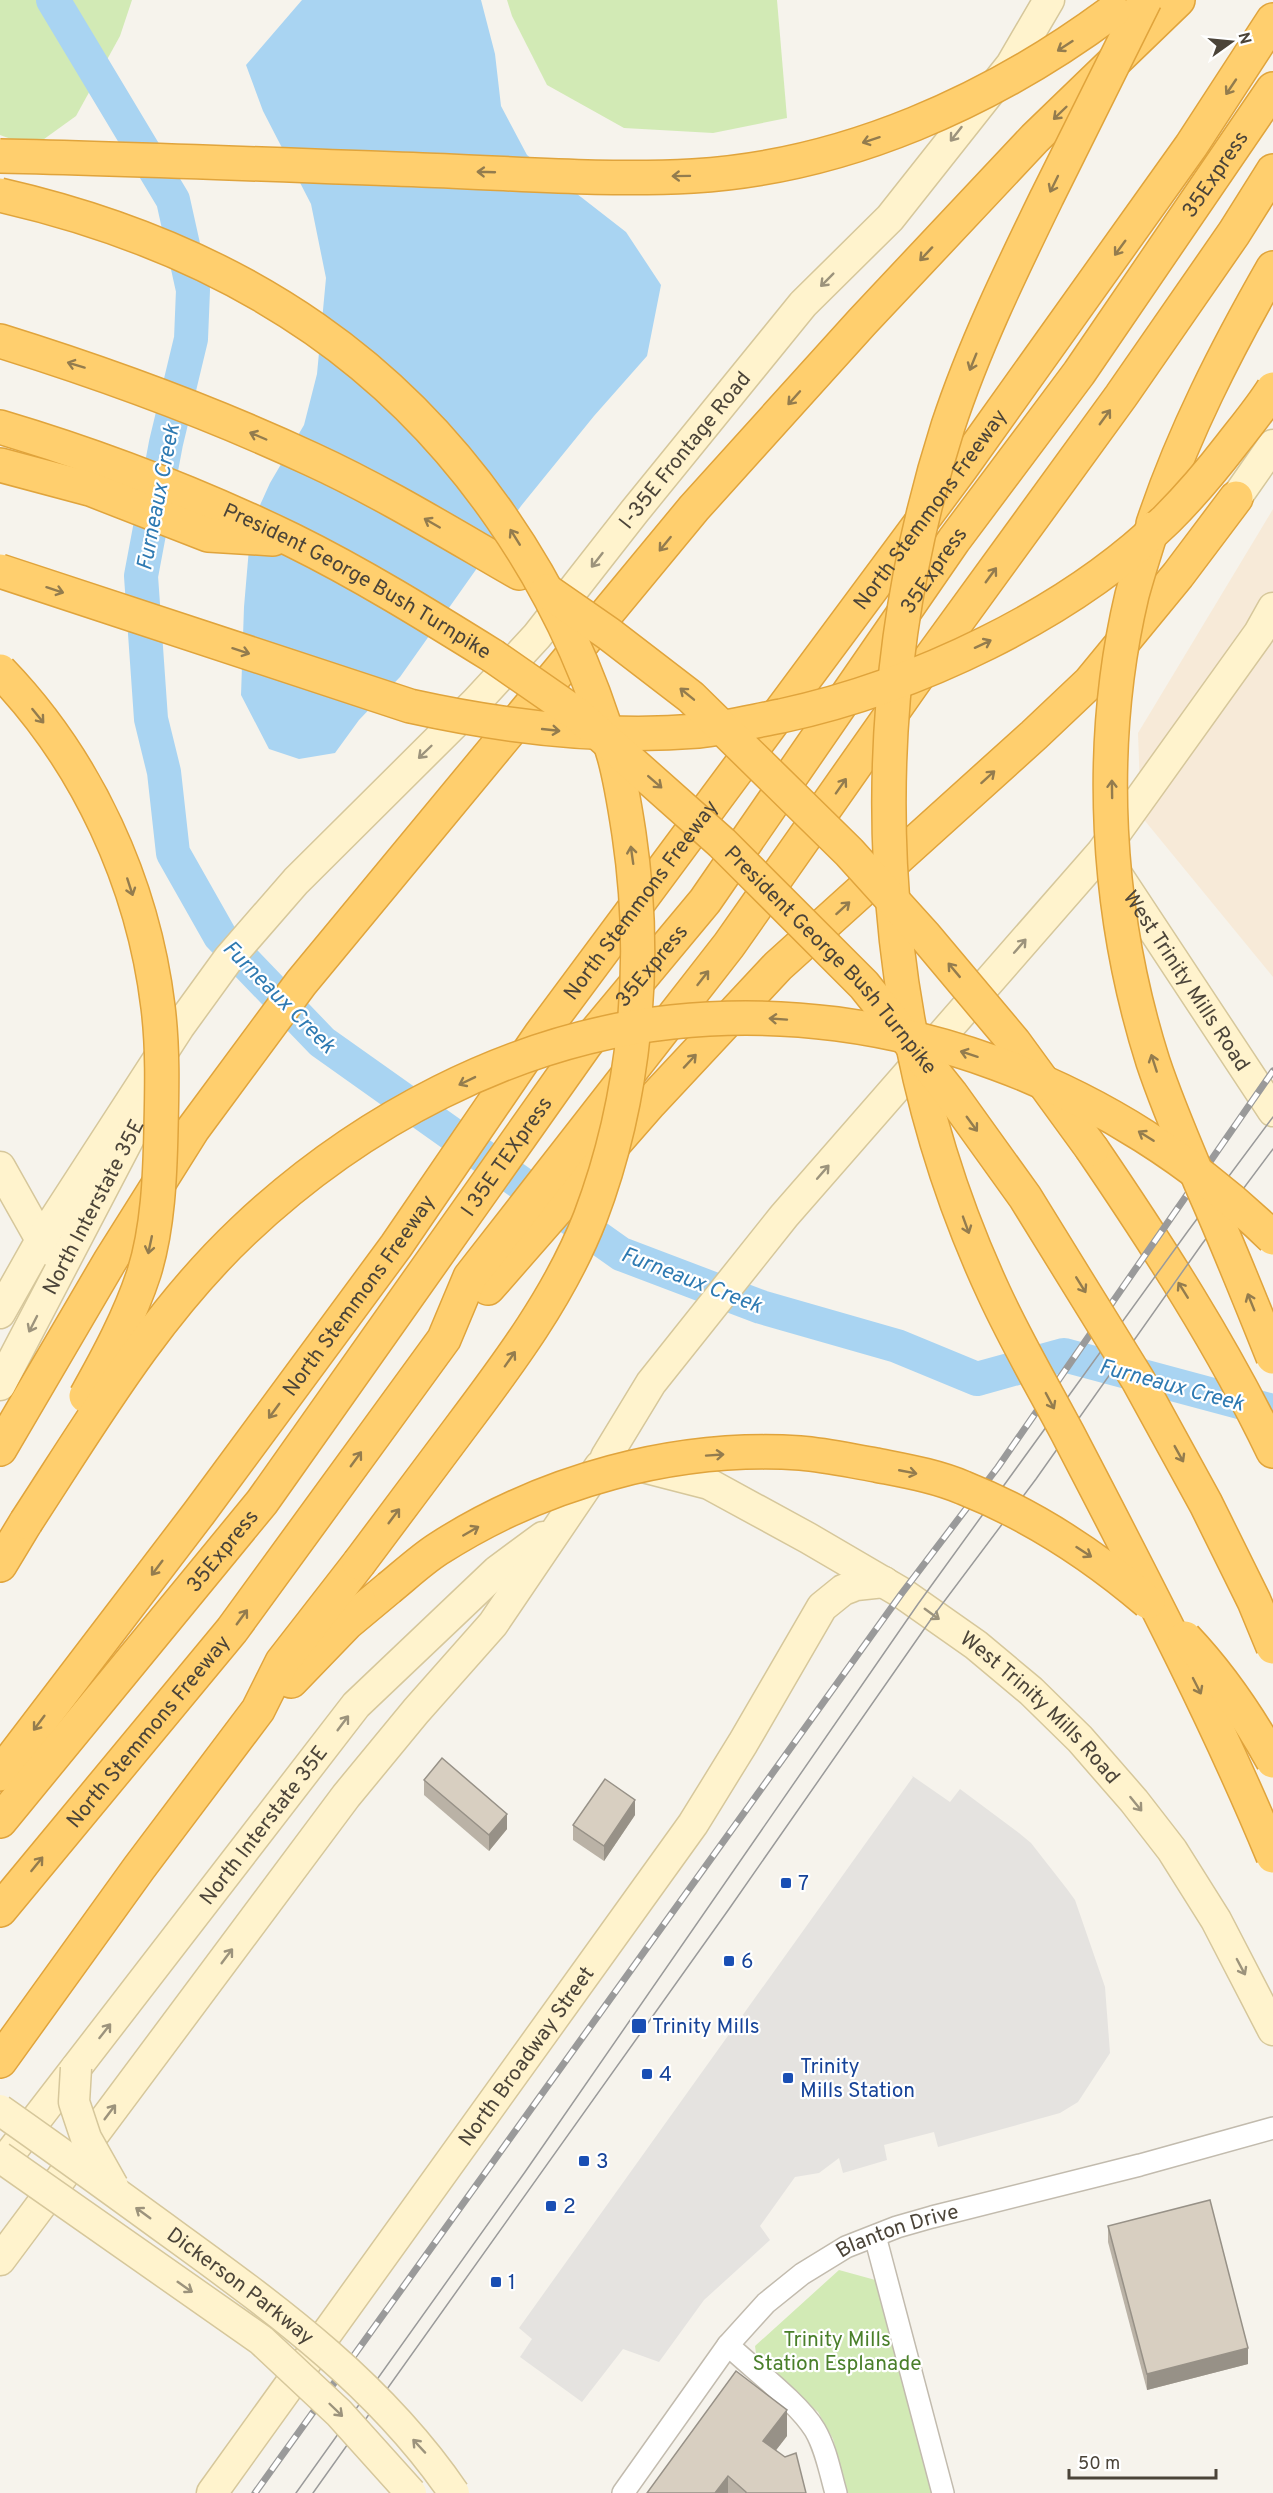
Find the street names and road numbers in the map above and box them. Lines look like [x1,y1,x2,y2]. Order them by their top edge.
street label: 35Express [1177,126,1255,224]
street label: I-35E Frontage Road [614,367,758,535]
street label: North Stemmons Freeway [848,404,1014,616]
street label: President George Bush Turnpike [218,498,496,666]
street label: 35Express [895,522,974,619]
street label: North Stemmons Freeway [559,795,725,1006]
street label: President George Bush Turnpike [718,841,942,1081]
street label: West Trinity Mills Road [1116,886,1255,1077]
street label: 35Express [610,920,695,1013]
street label: I 35E TEXpress [456,1092,559,1223]
street label: North Interstate 35E [37,1115,151,1300]
street label: North Stemmons Freeway [277,1190,442,1403]
street label: 35Express [181,1504,265,1599]
street label: West Trinity Mills Road [954,1626,1125,1790]
street label: North Stemmons Freeway [61,1630,237,1834]
street label: North Interstate 35E [195,1741,335,1911]
street label: North Broadway Street [453,1962,601,2153]
street label: Blanton Drive [831,2199,962,2265]
street label: Dickerson Parkway [161,2222,319,2351]

